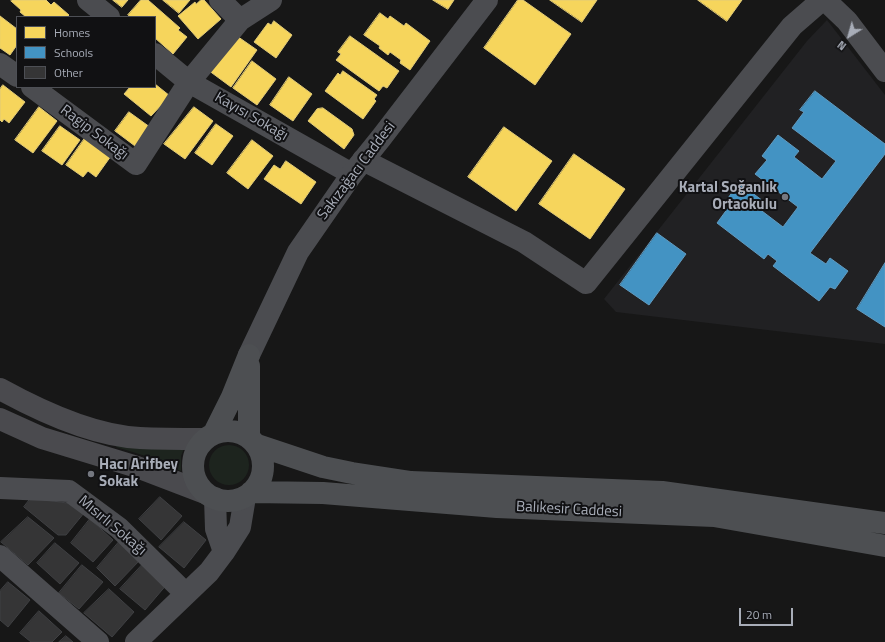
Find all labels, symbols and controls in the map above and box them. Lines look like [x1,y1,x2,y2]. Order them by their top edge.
legend [16,16,156,88]
north arrow [829,16,869,56]
text: Homes [54,23,90,42]
text: N [834,37,850,54]
text: Schools [54,43,93,62]
text: Other [54,63,83,82]
street label: Kayısı Sokağı [211,89,291,145]
street label: Ragip Sokağı [56,102,132,164]
street label: Sakızağacı Caddesi [314,118,400,224]
place label: Kartal Soğanlık Ortaokulu [679,179,777,214]
marker: Kartal Soğanlık Ortaokulu [780,192,790,202]
place label: Hacı Ari̇fbey Sokak [99,456,178,491]
marker: Hacı Ari̇fbey Sokak [86,469,96,479]
street label: Mısırlı Sokağı [74,492,150,560]
street label: Balıkesir Caddesi [516,498,622,522]
scale bar [741,600,795,626]
text: 20 m [746,605,772,624]

